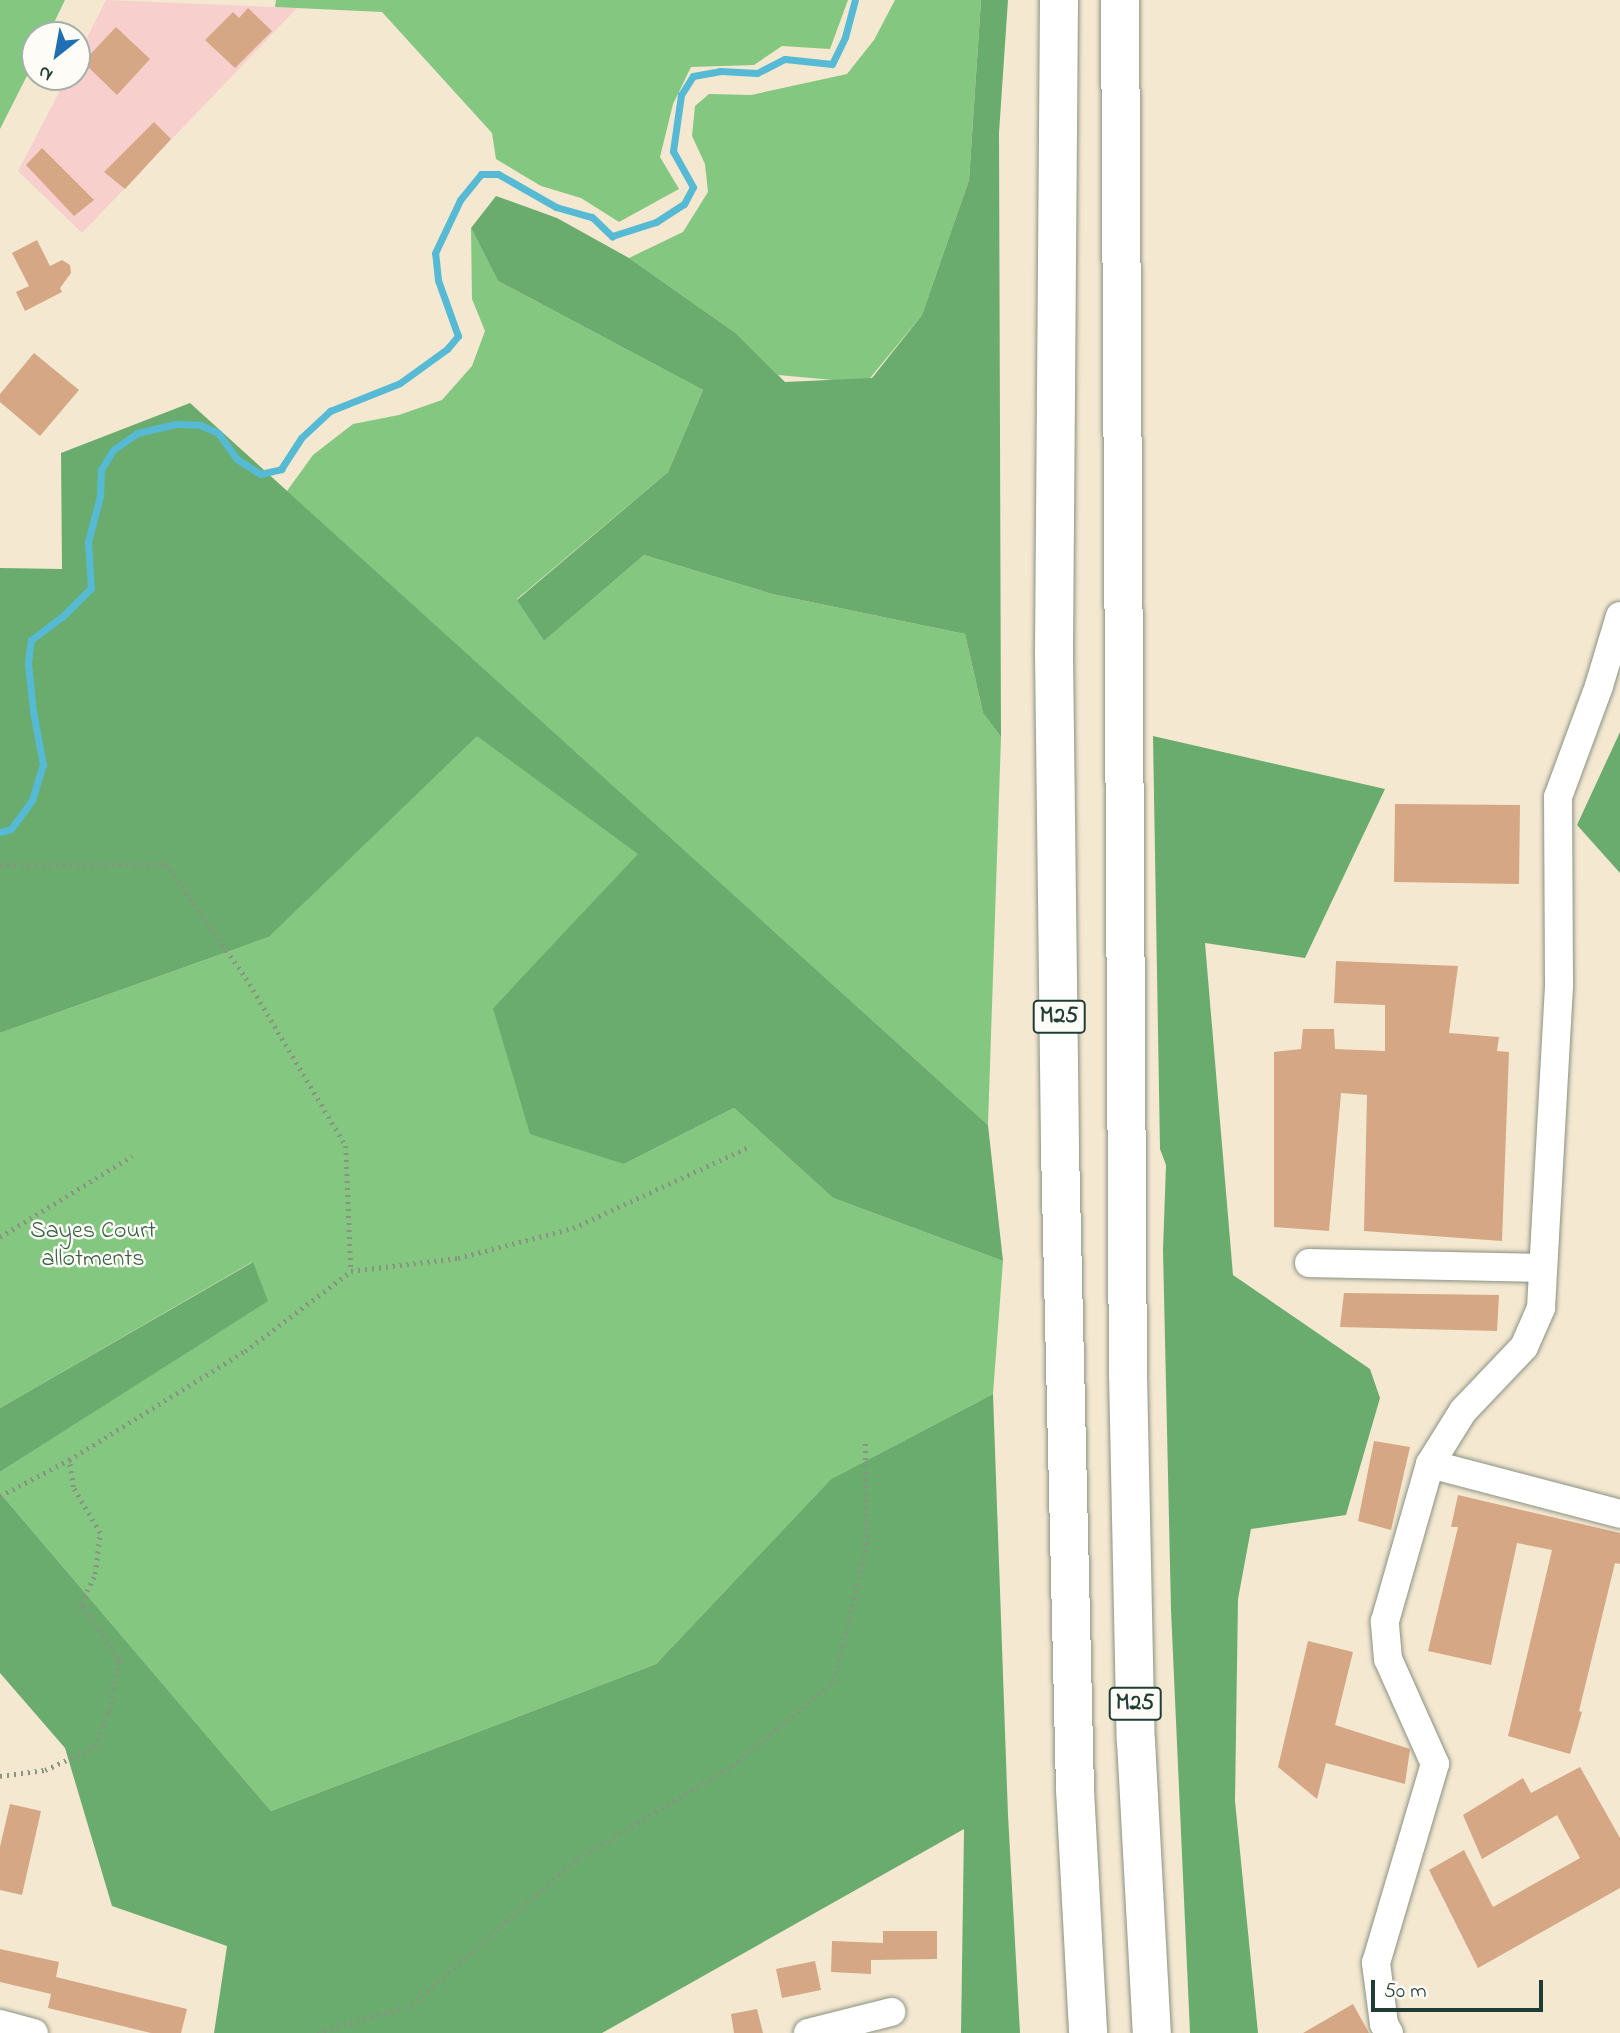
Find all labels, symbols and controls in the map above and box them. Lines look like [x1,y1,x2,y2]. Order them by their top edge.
north arrow [21,21,91,91]
text: N [34,58,58,88]
road number: M25 [1031,998,1087,1036]
park label: Sayes Court allotments [30,1218,156,1274]
road number: M25 [1107,1684,1163,1723]
scale bar [1375,1966,1546,2010]
text: 50 m [1384,1977,1427,2007]

